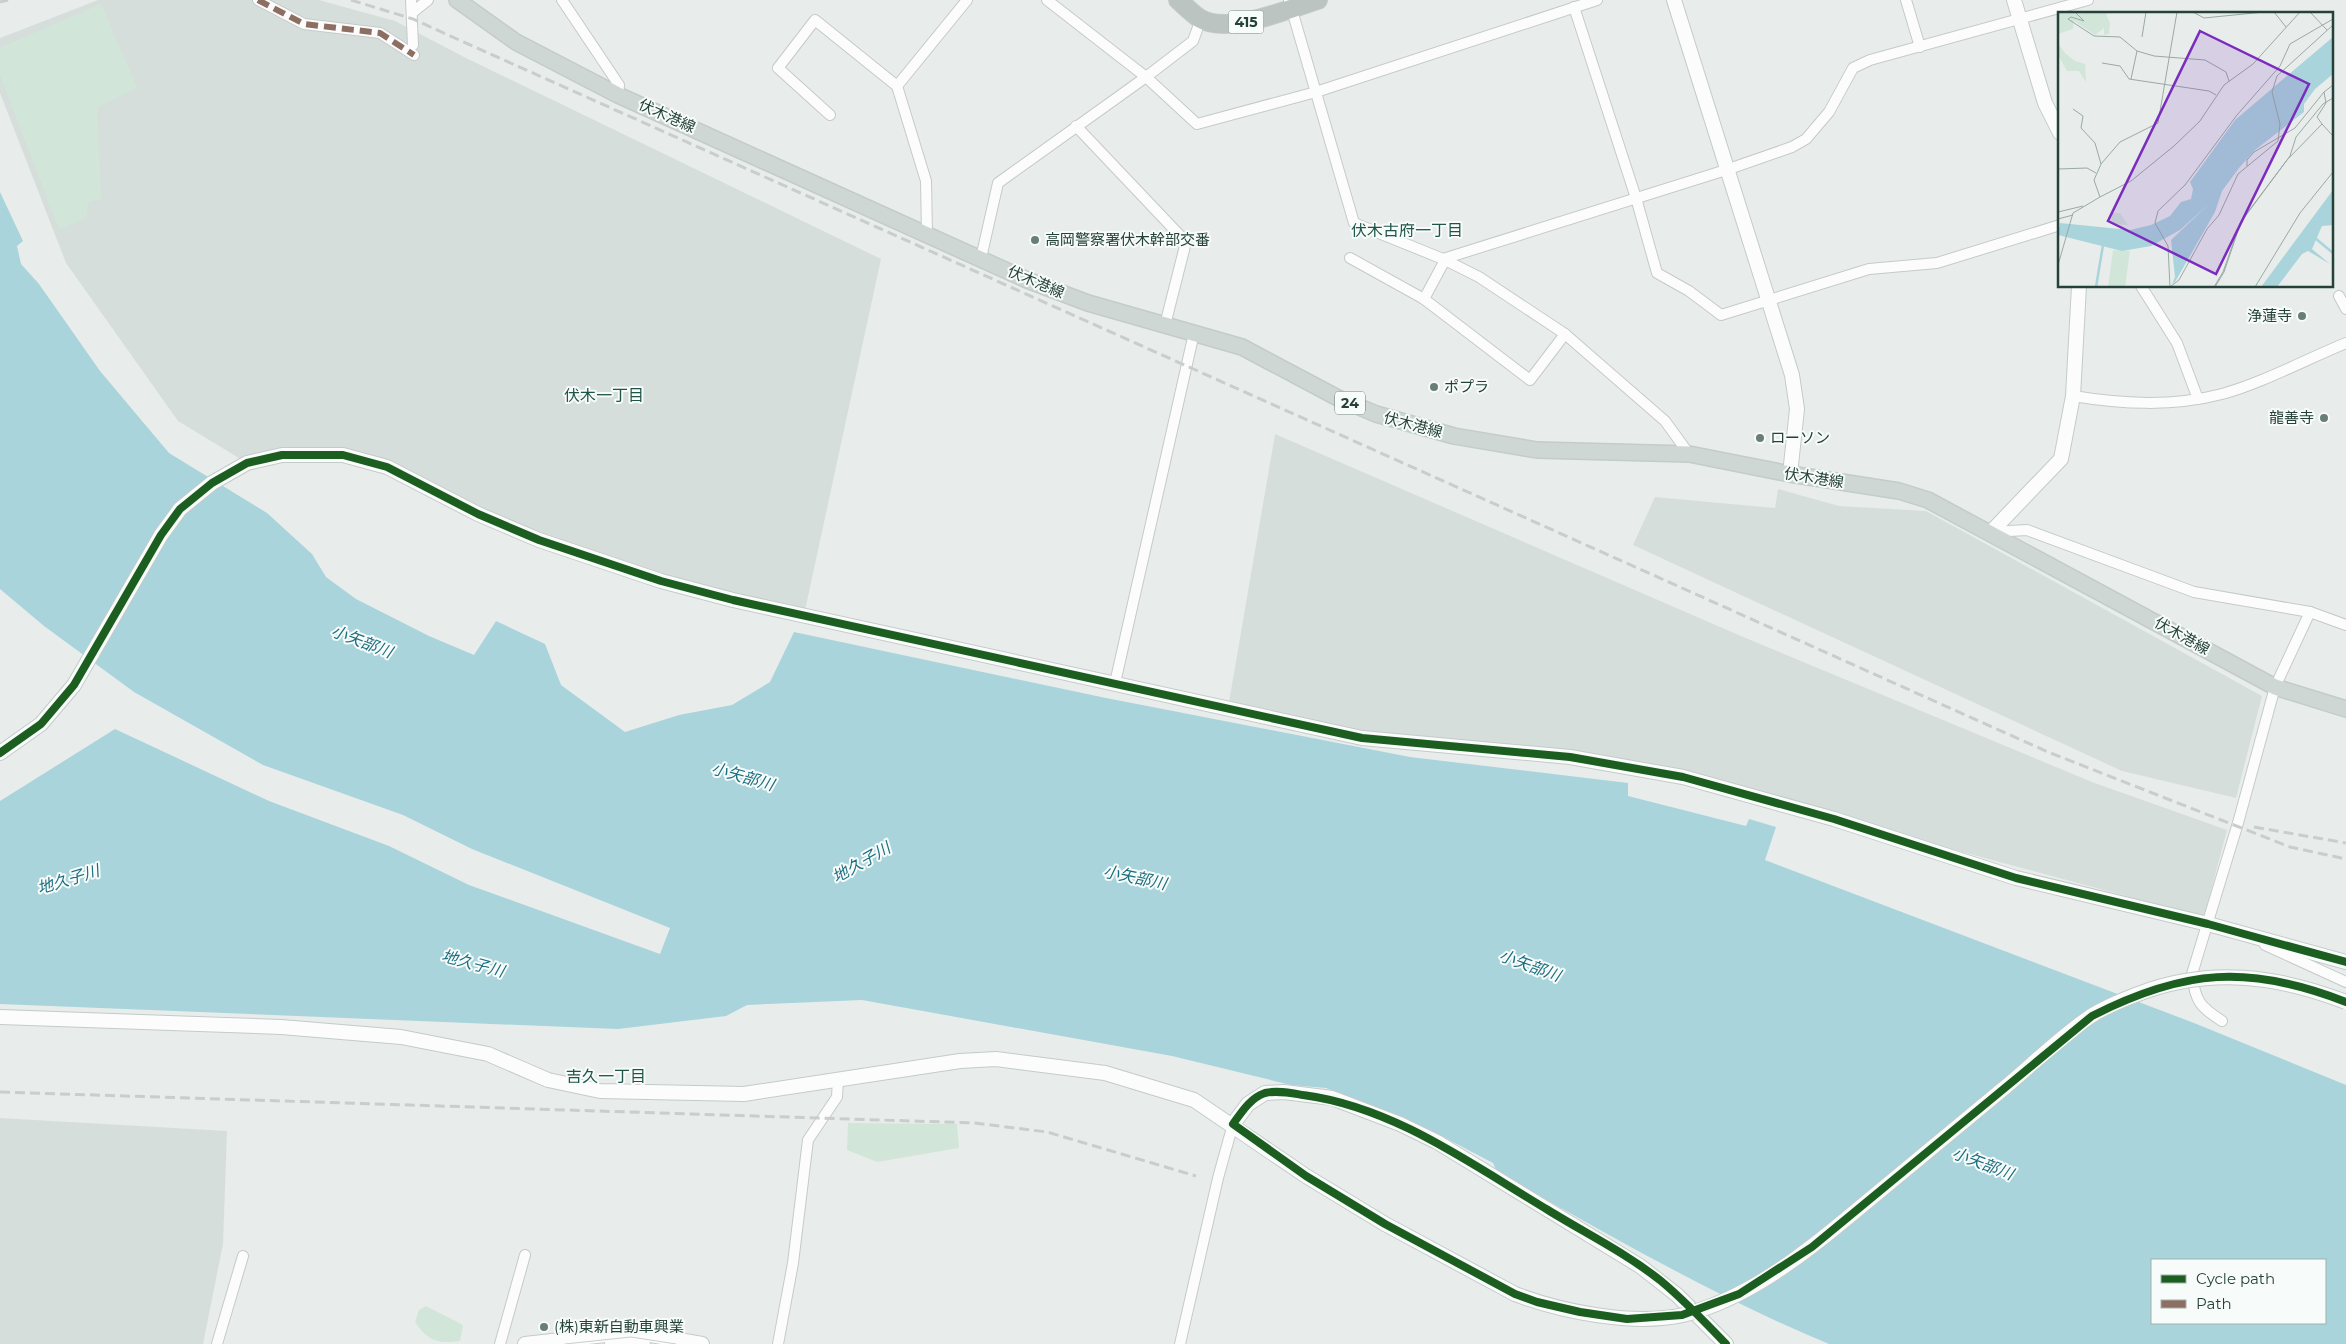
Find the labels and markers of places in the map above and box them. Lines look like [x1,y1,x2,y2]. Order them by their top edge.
place label: 高岡警察署伏木幹部交番 [1045,230,1210,249]
marker: 高岡警察署伏木幹部交番 [1029,234,1041,246]
place label: 浄蓮寺 [2247,306,2292,325]
marker: 浄蓮寺 [2296,310,2308,322]
place label: ポプラ [1444,377,1489,396]
marker: ポプラ [1428,381,1440,393]
place label: 龍善寺 [2269,408,2314,427]
marker: 龍善寺 [2318,412,2330,424]
place label: ローソン [1770,428,1830,447]
marker: ローソン [1754,432,1766,444]
place label: (株)東新自動車興業 [554,1317,684,1336]
marker: (株)東新自動車興業 [538,1321,550,1333]

